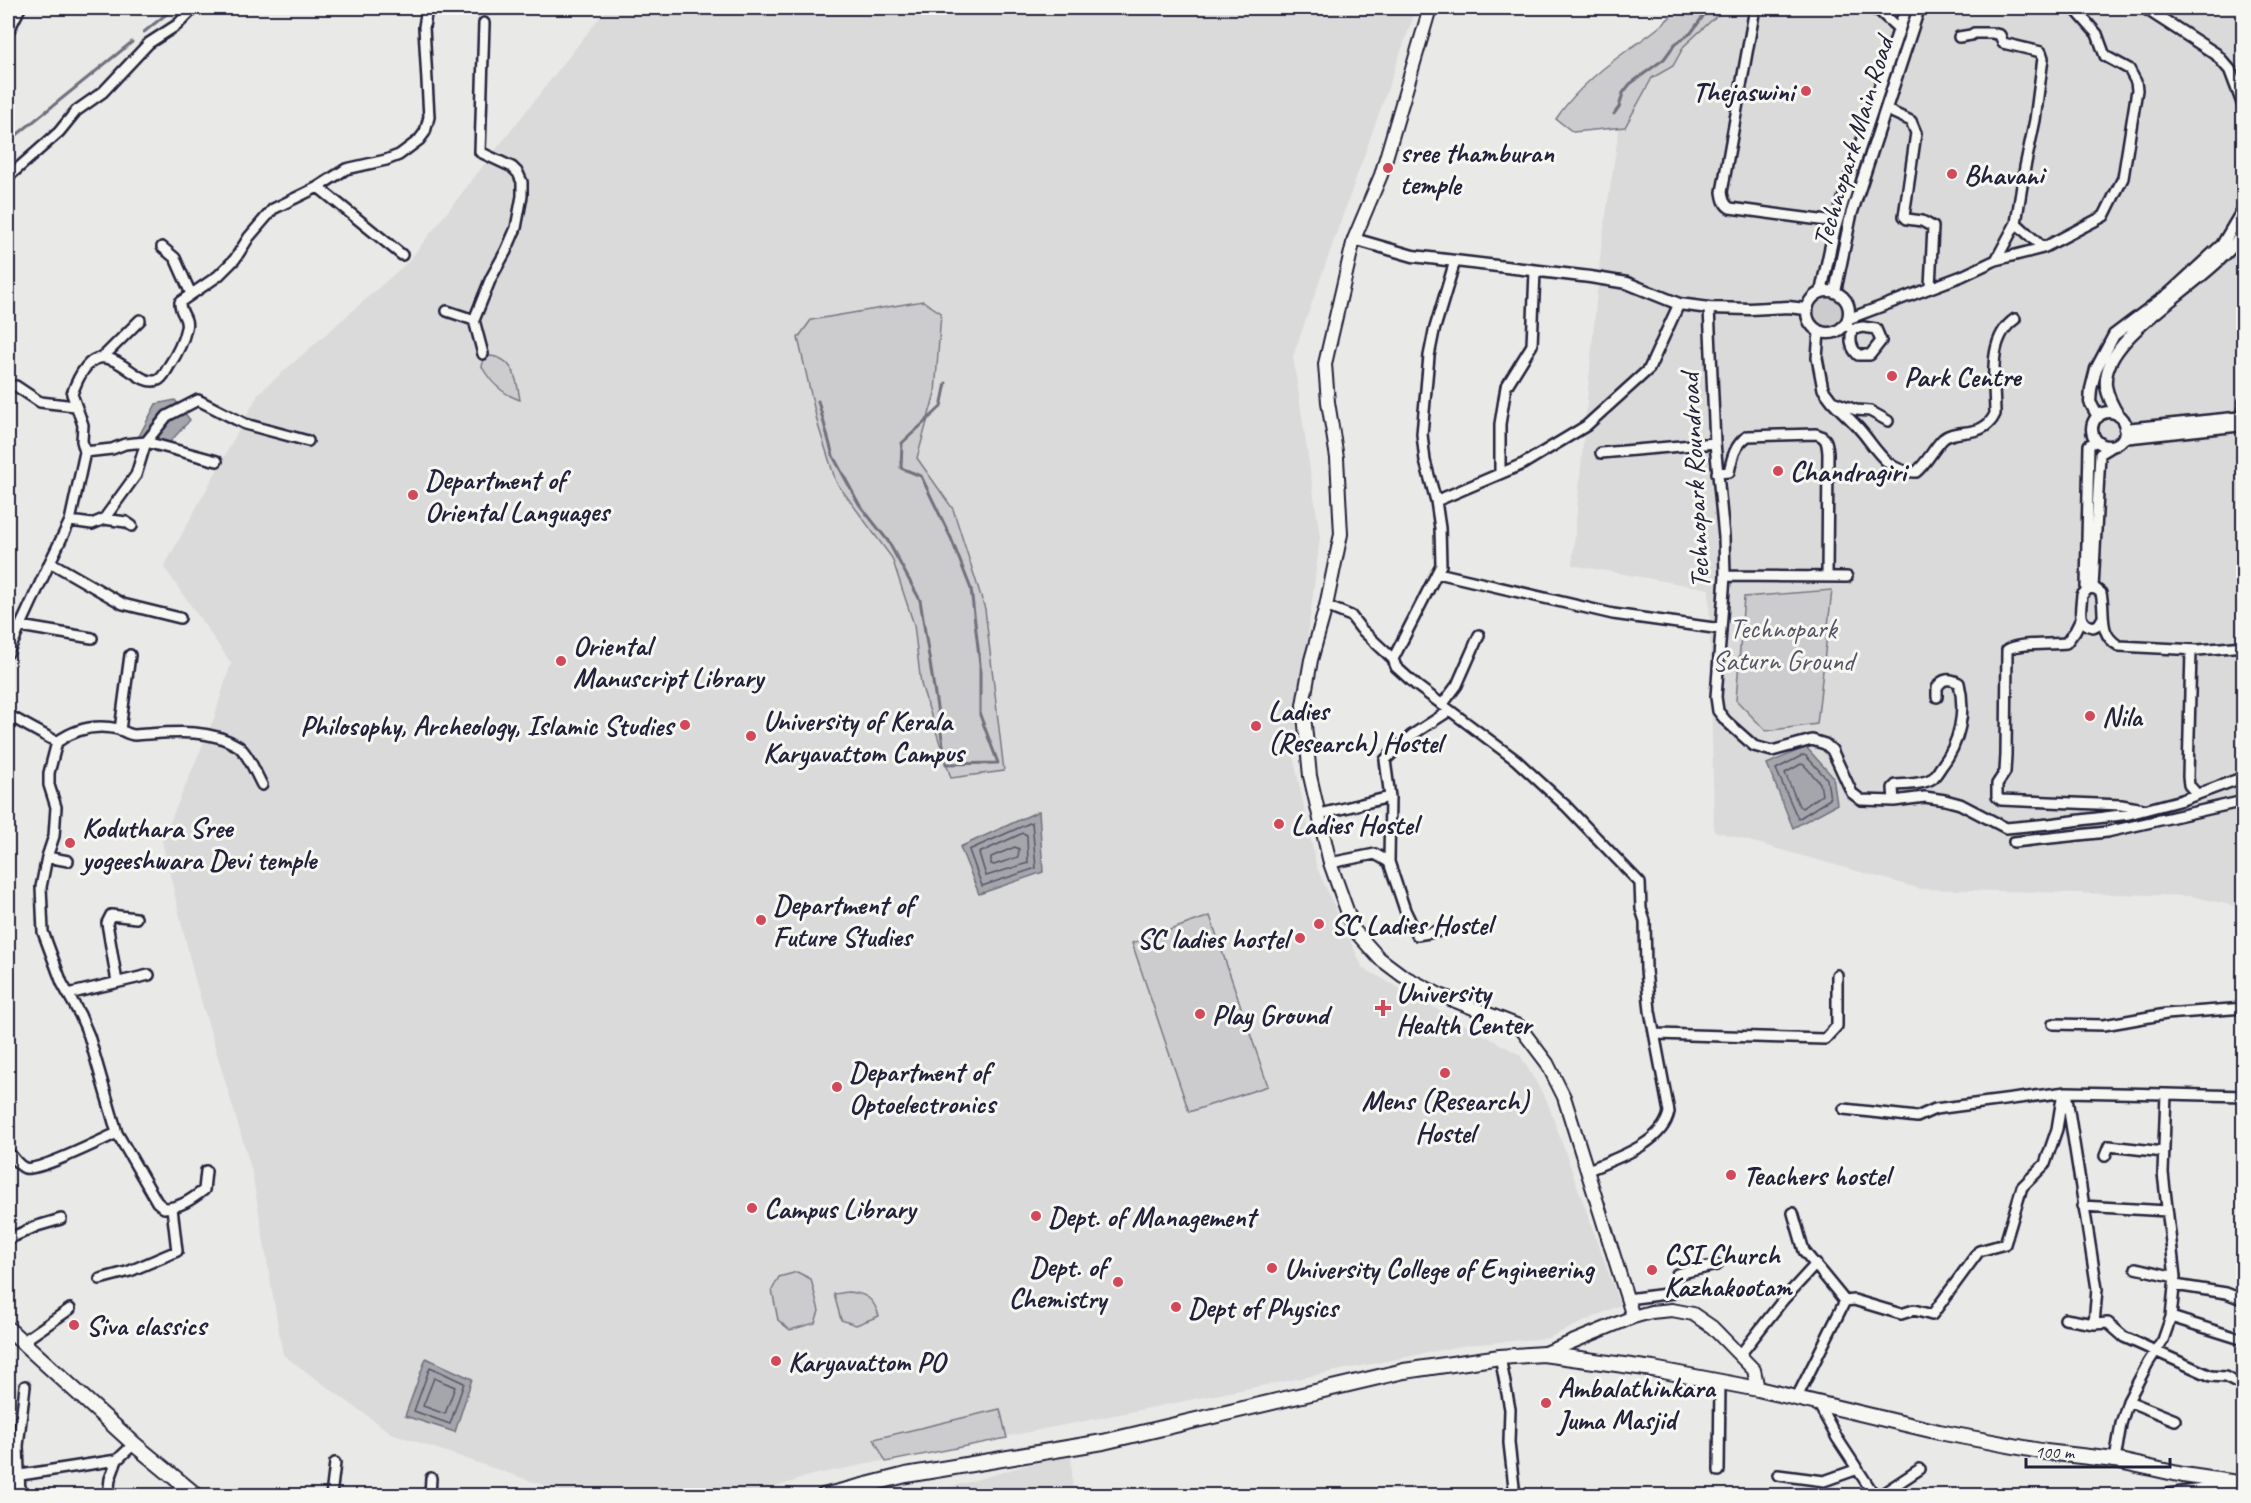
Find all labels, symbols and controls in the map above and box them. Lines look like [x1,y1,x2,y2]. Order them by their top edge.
street label: Technopark Main Road [1804,29,1902,251]
place label: Thejaswini [1692,74,1798,109]
marker: Thejaswini [1799,84,1813,98]
place label: sree thamburan temple [1400,135,1555,202]
place label: Bhavani [1964,157,2047,192]
marker: sree thamburan temple [1381,161,1395,175]
marker: Bhavani [1945,167,1959,181]
place label: Park Centre [1904,359,2023,394]
street label: Technopark Roundroad [1671,368,1718,589]
marker: Park Centre [1885,369,1899,383]
place label: Chandragiri [1790,454,1910,489]
place label: Department of Oriental Languages [425,462,612,529]
marker: Chandragiri [1771,464,1785,478]
marker: Department of Oriental Languages [406,488,420,502]
park label: Technopark Saturn Ground [1712,611,1858,678]
place label: Oriental Manuscript Library [573,628,766,695]
marker: Oriental Manuscript Library [554,654,568,668]
place label: Ladies (Research) Hostel [1268,693,1447,760]
place label: Nila [2102,699,2144,734]
place label: University of Kerala Karyavattom Campus [763,703,967,771]
place label: Philosophy, Archeology, Islamic Studies [300,708,676,743]
marker: Nila [2083,709,2097,723]
marker: Philosophy, Archeology, Islamic Studies [678,718,692,732]
marker: Ladies (Research) Hostel [1249,719,1263,733]
marker: University of Kerala Karyavattom Campus [744,729,758,743]
place label: Ladies Hostel [1291,807,1423,842]
place label: Koduthara Sree yogeeshwara Devi temple [79,810,319,877]
marker: Ladies Hostel [1272,817,1286,831]
marker: Koduthara Sree yogeeshwara Devi temple [63,836,77,850]
place label: Department of Future Studies [773,887,920,954]
place label: SC Ladies Hostel [1331,907,1497,942]
marker: Department of Future Studies [754,913,768,927]
marker: SC Ladies Hostel [1312,917,1326,931]
place label: SC ladies hostel [1137,921,1294,956]
marker: SC ladies hostel [1293,931,1307,945]
place label: University Health Center [1396,975,1534,1042]
place label: Play Ground [1212,997,1333,1033]
marker: University Health Center [1374,999,1392,1017]
marker: Play Ground [1193,1007,1207,1021]
place label: Department of Optoelectronics [849,1054,998,1121]
marker: Mens (Research) Hostel [1438,1066,1452,1080]
marker: Department of Optoelectronics [830,1080,844,1094]
place label: Mens (Research) Hostel [1362,1083,1530,1150]
place label: Teachers hostel [1743,1158,1895,1193]
marker: Teachers hostel [1724,1168,1738,1182]
place label: Campus Library [764,1191,918,1226]
place label: Dept. of Management [1048,1199,1260,1234]
marker: Campus Library [745,1201,759,1215]
marker: Dept. of Management [1029,1209,1043,1223]
place label: CSI Church Kazhakootam [1664,1237,1793,1304]
place label: Dept. of Chemistry [1009,1249,1113,1316]
place label: University College of Engineering [1284,1251,1595,1286]
marker: University College of Engineering [1265,1261,1279,1275]
marker: CSI Church Kazhakootam [1645,1263,1659,1277]
marker: Dept. of Chemistry [1111,1275,1125,1289]
place label: Dept of Physics [1188,1290,1341,1326]
marker: Dept of Physics [1169,1300,1183,1314]
place label: Siva classics [86,1308,209,1343]
marker: Siva classics [67,1318,81,1332]
place label: Karyavattom PO [788,1344,948,1380]
marker: Karyavattom PO [769,1354,783,1368]
place label: Ambalathinkara Juma Masjid [1556,1370,1717,1437]
marker: Ambalathinkara Juma Masjid [1539,1396,1553,1410]
scale bar [2026,1431,2170,1469]
text: 100 m [2035,1441,2076,1463]

